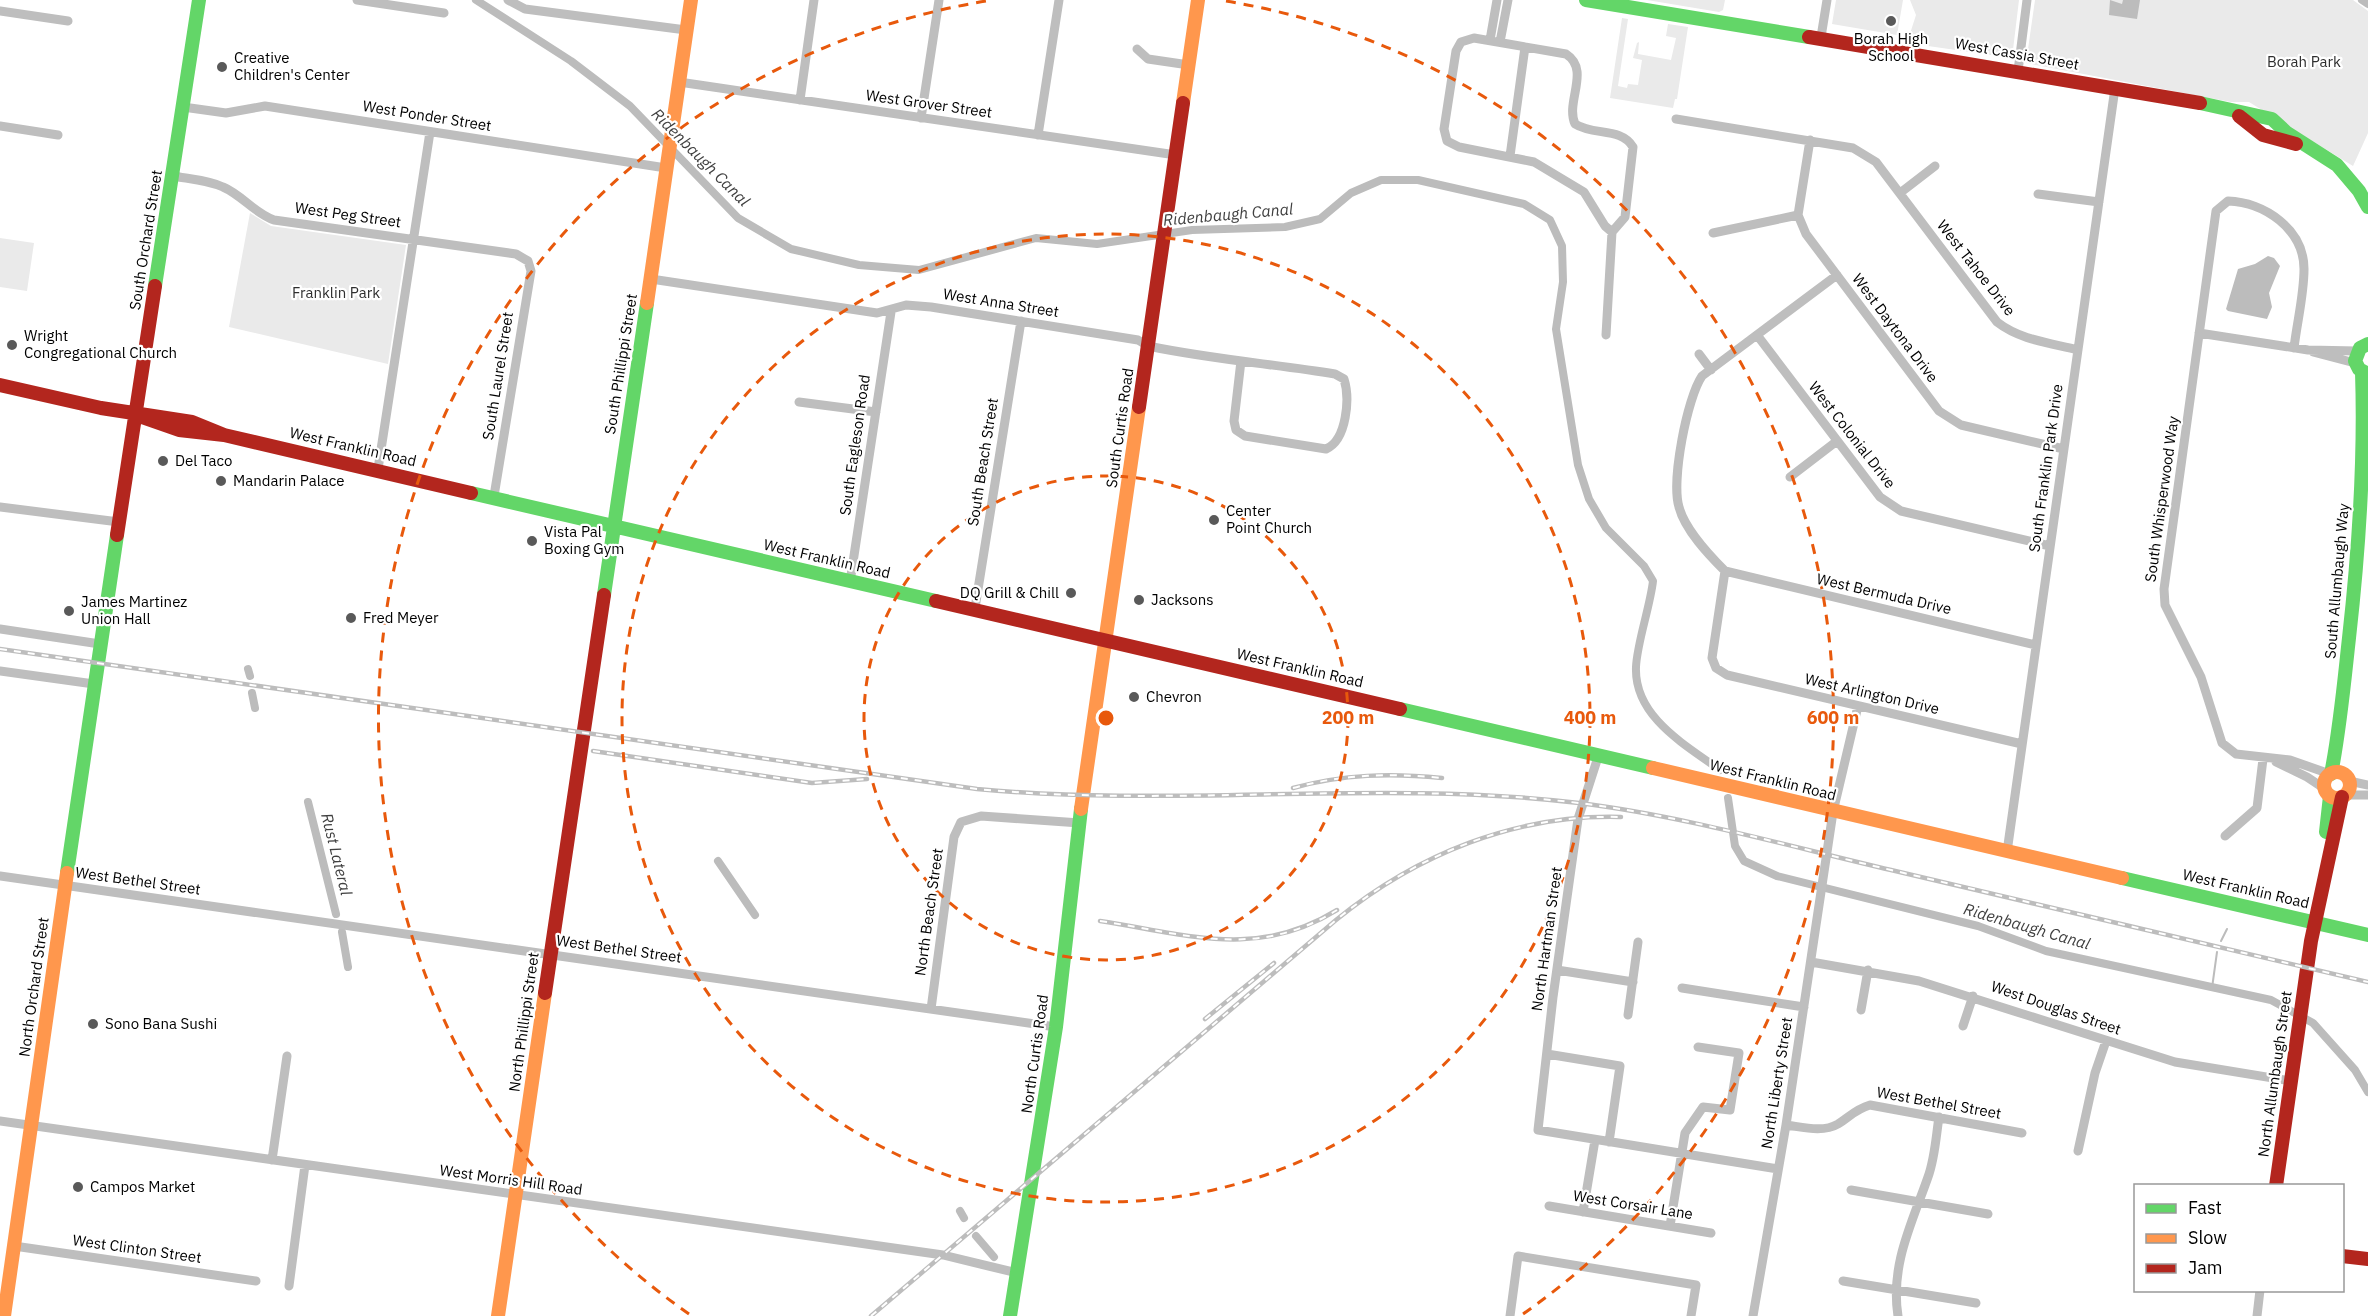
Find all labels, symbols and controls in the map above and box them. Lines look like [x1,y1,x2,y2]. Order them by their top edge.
marker: Borah High School [1884,14,1898,28]
place label: Borah High School [1854,29,1928,65]
street label: West Cassia Street [1954,33,2081,74]
place label: Creative Children's Center [234,48,350,84]
park label: Borah Park [2267,52,2341,71]
marker: Creative Children's Center [215,60,229,74]
street label: West Grover Street [865,85,993,122]
street label: West Ponder Street [361,96,493,135]
water label: Ridenbaugh Canal [648,104,755,211]
street label: South Orchard Street [125,168,166,311]
street label: West Peg Street [294,198,402,231]
water label: Ridenbaugh Canal [1162,198,1295,230]
street label: West Tahoe Drive [1933,216,2020,319]
street label: West Daytona Drive [1848,270,1943,386]
park label: Franklin Park [292,283,380,302]
street label: West Anna Street [942,284,1060,321]
street label: South Phillippi Street [600,292,641,436]
street label: South Laurel Street [478,311,517,441]
place label: Wright Congregational Church [24,326,177,362]
marker: Wright Congregational Church [5,338,19,352]
street label: South Curtis Road [1102,367,1137,489]
street label: South Eagleson Road [835,373,874,517]
street label: West Colonial Drive [1805,378,1900,492]
street label: South Franklin Park Drive [2024,383,2067,553]
street label: South Beach Street [963,396,1002,527]
street label: South Whisperwood Way [2140,414,2183,583]
street label: West Franklin Road [288,423,418,470]
place label: Del Taco [175,451,232,470]
marker: Del Taco [156,454,170,468]
place label: Mandarin Palace [233,471,344,490]
marker: Mandarin Palace [214,474,228,488]
place label: Center Point Church [1226,501,1312,537]
street label: South Allumbaugh Way [2320,502,2353,660]
marker: Center Point Church [1207,513,1221,527]
place label: Vista Pal Boxing Gym [544,522,624,558]
marker: Vista Pal Boxing Gym [525,534,539,548]
street label: West Franklin Road [762,535,892,582]
street label: West Bermuda Drive [1815,569,1953,618]
place label: DQ Grill & Chill [960,583,1059,602]
marker: DQ Grill & Chill [1064,586,1078,600]
place label: Jacksons [1151,590,1214,609]
place label: James Martinez Union Hall [81,592,187,628]
marker: Jacksons [1132,593,1146,607]
marker: James Martinez Union Hall [62,604,76,618]
place label: Fred Meyer [363,608,439,627]
marker: Fred Meyer [344,611,358,625]
street label: West Franklin Road [1235,644,1365,691]
street label: West Arlington Drive [1803,669,1941,718]
place label: Chevron [1146,687,1202,706]
marker: Chevron [1127,690,1141,704]
text: 200 m [1322,706,1374,729]
text: 400 m [1564,706,1616,729]
text: 600 m [1807,706,1859,729]
centre of rings [1096,708,1116,728]
street label: West Franklin Road [1708,755,1838,804]
water label: Rust Lateral [317,811,357,898]
street label: North Beach Street [910,847,947,977]
street label: West Bethel Street [74,862,202,899]
street label: North Hartman Street [1527,865,1566,1012]
street label: West Franklin Road [2181,865,2311,912]
water label: Ridenbaugh Canal [1961,898,2093,954]
street label: North Orchard Street [14,916,53,1058]
street label: West Bethel Street [555,930,683,967]
street label: North Phillippi Street [504,951,543,1093]
street label: West Douglas Street [1989,976,2124,1039]
street label: North Allumbaugh Street [2253,990,2296,1158]
street label: North Curtis Road [1017,993,1052,1114]
place label: Sono Bana Sushi [105,1014,217,1033]
street label: North Liberty Street [1757,1016,1796,1150]
marker: Sono Bana Sushi [86,1017,100,1031]
street label: West Bethel Street [1875,1082,2003,1123]
street label: West Morris Hill Road [438,1160,584,1199]
place label: Campos Market [90,1177,195,1196]
marker: Campos Market [71,1180,85,1194]
legend [2134,1184,2344,1292]
street label: West Corsair Lane [1572,1186,1694,1223]
text: Fast [2188,1196,2222,1219]
text: Slow [2188,1226,2227,1249]
street label: West Clinton Street [71,1230,203,1267]
text: Jam [2188,1256,2223,1279]

